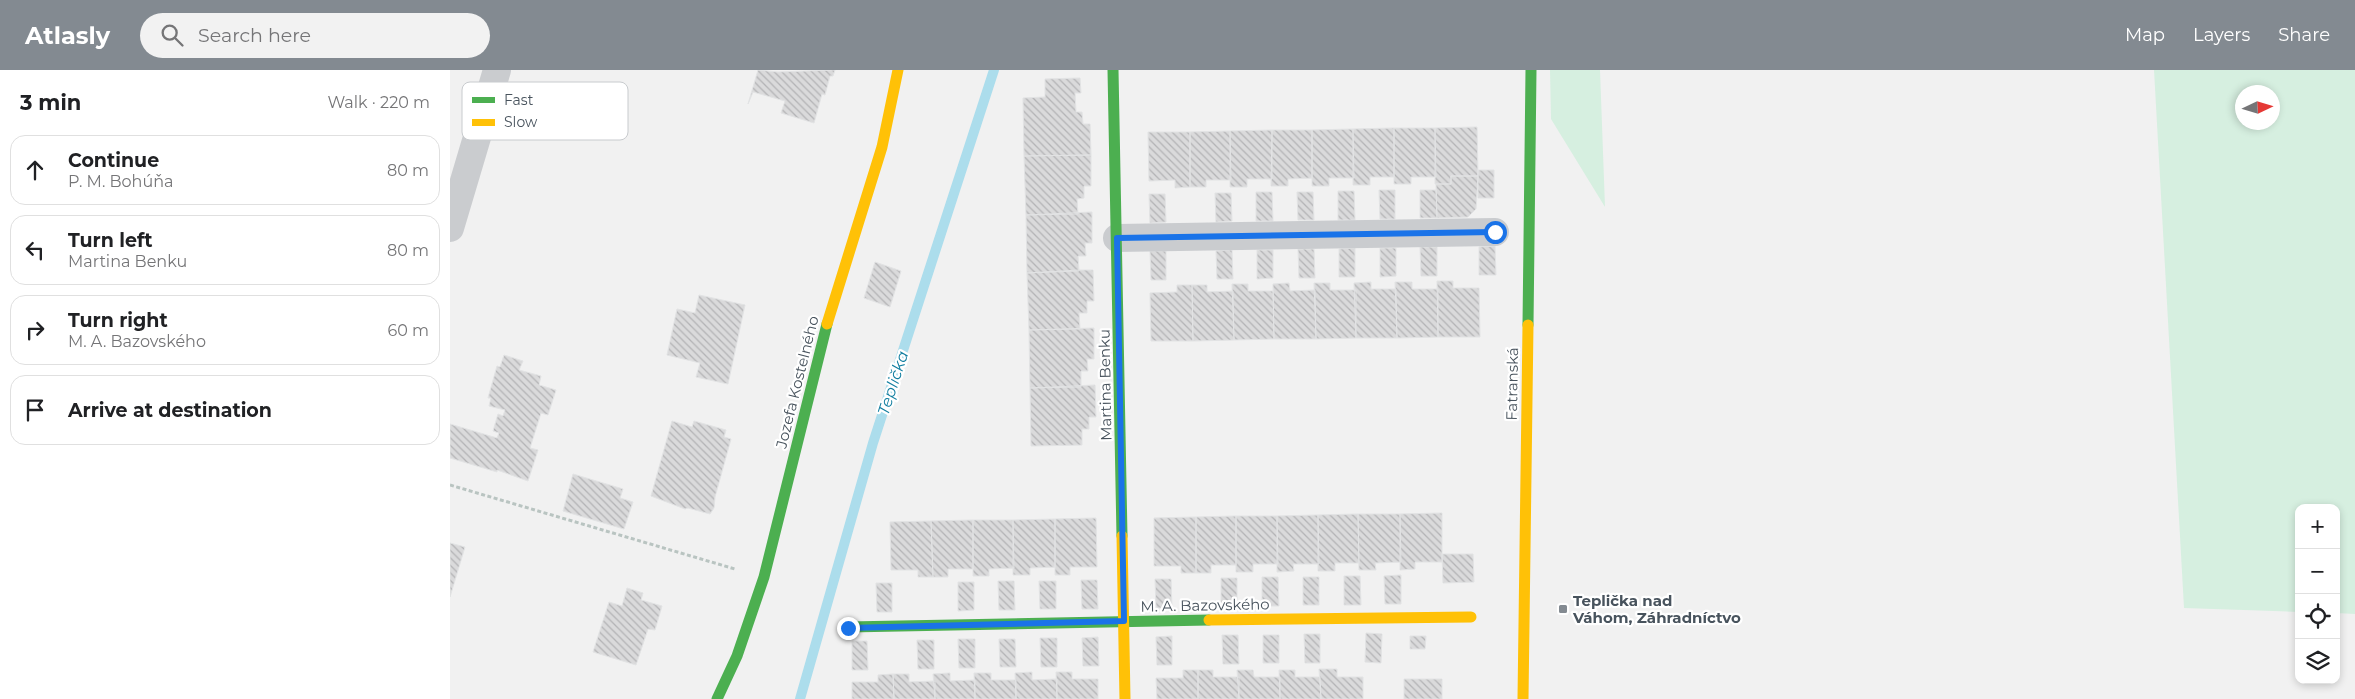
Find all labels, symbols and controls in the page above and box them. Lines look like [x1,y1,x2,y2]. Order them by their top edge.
search box [140,13,490,58]
text: Atlasly [25,21,110,50]
icon: search [158,21,186,49]
text: Search here [198,24,311,47]
text: Map [2125,24,2165,46]
text: Layers [2193,24,2250,46]
text: Share [2278,24,2330,46]
legend [462,82,628,140]
north arrow [2235,85,2280,130]
text: 3 min [20,90,81,115]
text: Fast [504,91,534,109]
text: Walk · 220 m [327,93,430,112]
text: Slow [504,113,538,131]
text: Continue [68,149,159,172]
icon: ahead [21,156,49,184]
text: 80 m [387,161,429,180]
text: P. M. Bohúňa [68,172,173,191]
route start [1484,221,1507,244]
text: Turn left [68,229,153,252]
icon: left [21,236,49,264]
text: 80 m [387,241,429,260]
text: Martina Benku [68,252,187,271]
text: Turn right [68,309,168,332]
street label: Jozefa Kostelného [771,314,823,451]
icon: right [21,316,49,344]
text: 60 m [387,321,429,340]
street label: Martina Benku [1095,329,1115,441]
text: M. A. Bazovského [68,332,206,351]
street label: Fatranská [1502,347,1522,421]
water label: Teplička [874,348,912,417]
icon: arrive [21,396,49,424]
text: Arrive at destination [68,399,272,422]
map controls [2295,504,2340,684]
button: + [2295,504,2340,549]
button: − [2295,549,2340,594]
place label: Teplička nad Váhom, Záhradníctvo [1572,591,1741,627]
street label: M. A. Bazovského [1140,594,1270,616]
button: locate [2295,594,2340,639]
marker: Teplička nad Váhom, Záhradníctvo [1557,603,1569,615]
route end [837,617,860,640]
button: layers [2295,639,2340,684]

